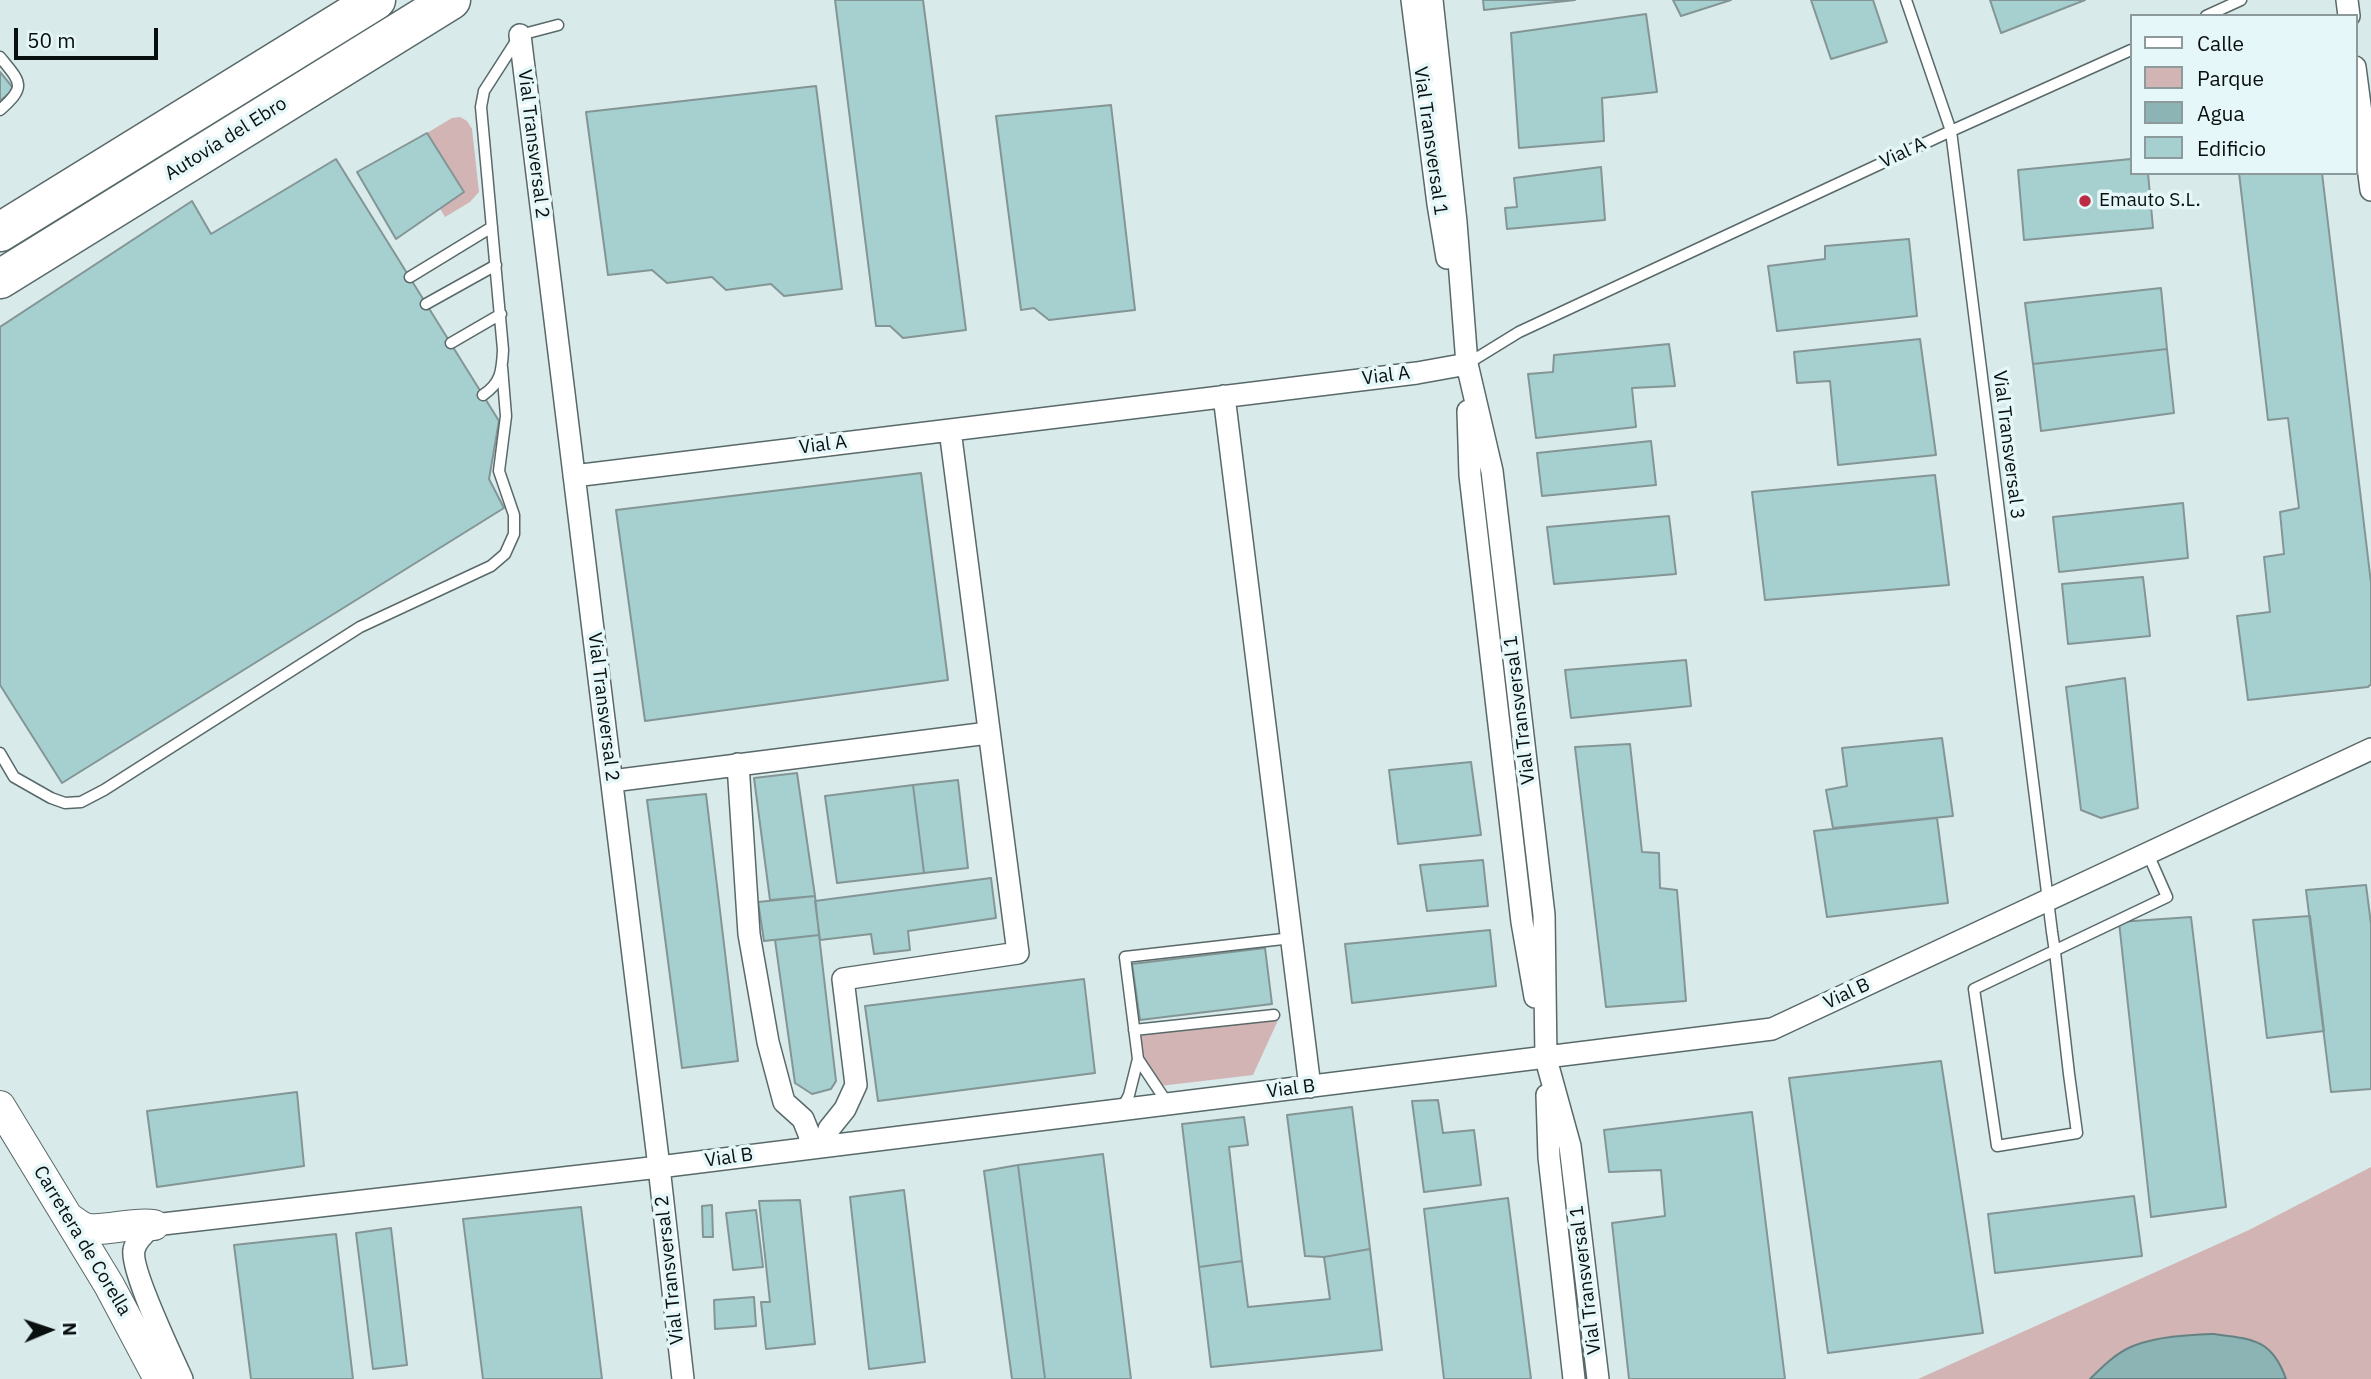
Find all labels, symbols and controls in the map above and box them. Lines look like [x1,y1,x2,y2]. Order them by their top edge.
scale bar [18,14,161,58]
legend [2130,14,2357,175]
text: 50 m [27,26,76,54]
text: Calle [2197,29,2244,57]
text: Parque [2197,64,2264,92]
street label: Vial Transversal 1 [1408,65,1452,217]
street label: Vial Transversal 2 [513,68,553,220]
street label: Autovía del Ebro [161,92,291,186]
text: Agua [2197,99,2245,127]
street label: Vial A [1876,132,1930,174]
text: Edificio [2197,134,2266,162]
place label: Emauto S.L. [2099,190,2201,212]
marker: Emauto S.L. [2077,193,2093,209]
street label: Vial A [1361,362,1411,390]
street label: Vial Transversal 3 [1988,369,2028,521]
street label: Vial A [798,431,848,459]
street label: Vial Transversal 2 [583,631,623,783]
street label: Vial Transversal 1 [1500,634,1540,786]
street label: Vial B [1820,973,1874,1015]
street label: Vial B [1266,1075,1316,1103]
street label: Vial B [703,1143,755,1173]
street label: Carretera de Corella [28,1162,136,1320]
street label: Vial Transversal 2 [651,1194,689,1346]
street label: Vial Transversal 1 [1566,1204,1606,1356]
north arrow [14,1295,84,1365]
text: N [58,1322,82,1337]

